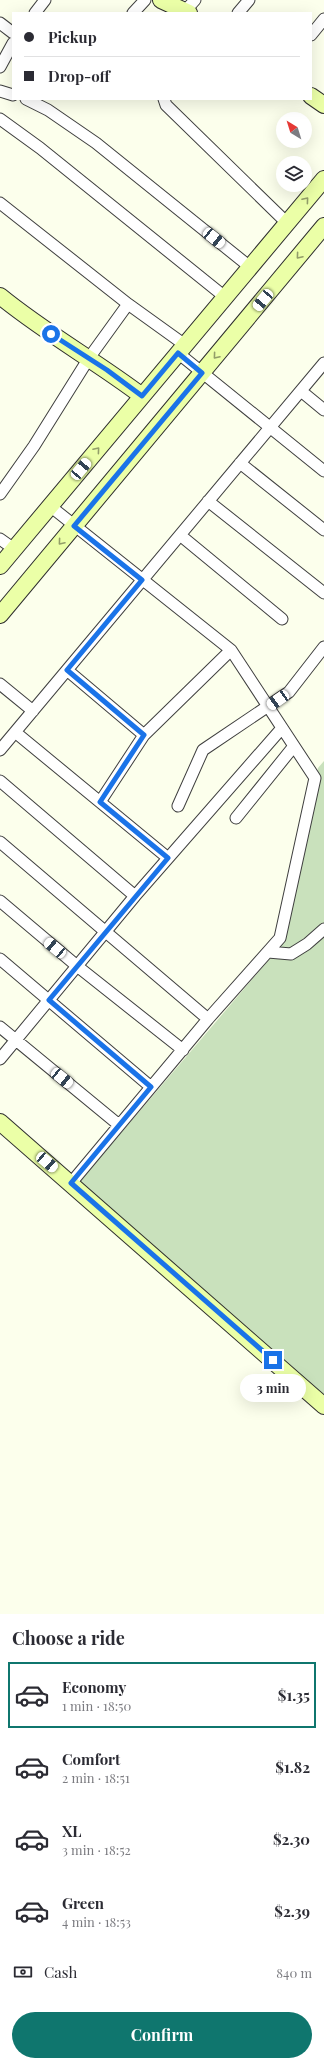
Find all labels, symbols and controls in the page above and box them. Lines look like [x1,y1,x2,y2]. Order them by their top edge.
text: Pickup [48,27,97,47]
text: Drop-off [48,66,110,86]
north arrow [276,112,312,148]
map controls [276,112,312,192]
button: layers [276,156,312,192]
one-way arrow [301,198,308,205]
car [201,226,227,250]
one-way arrow [297,251,304,258]
car [251,287,275,313]
route start [42,325,60,343]
one-way arrow [213,351,220,358]
one-way arrow [92,448,99,455]
car [69,456,93,482]
one-way arrow [59,537,66,544]
car [265,688,291,712]
car [42,936,68,960]
car [49,1066,75,1090]
car [34,1150,60,1174]
route end [264,1351,282,1369]
callout: 3 min [240,1374,306,1402]
text: 3 min [256,1379,290,1396]
text: Choose a ride [12,1626,125,1650]
icon: car [14,1677,50,1713]
text: Economy [62,1677,126,1697]
text: $1.35 [278,1685,310,1705]
text: 1 min · 18:50 [62,1697,131,1714]
icon: car [14,1749,50,1785]
text: Comfort [62,1749,120,1769]
text: $1.82 [275,1757,310,1777]
text: 2 min · 18:51 [62,1769,130,1786]
icon: car [14,1821,50,1857]
text: XL [62,1821,82,1841]
text: $2.30 [273,1829,310,1849]
text: 3 min · 18:52 [62,1841,131,1858]
icon: car [14,1893,50,1929]
text: Green [62,1893,104,1913]
text: $2.39 [274,1901,310,1921]
text: 4 min · 18:53 [62,1913,131,1930]
icon: cash [12,1961,34,1983]
text: Cash [44,1962,77,1982]
text: 840 m [276,1964,312,1981]
button: Confirm [12,2012,312,2058]

